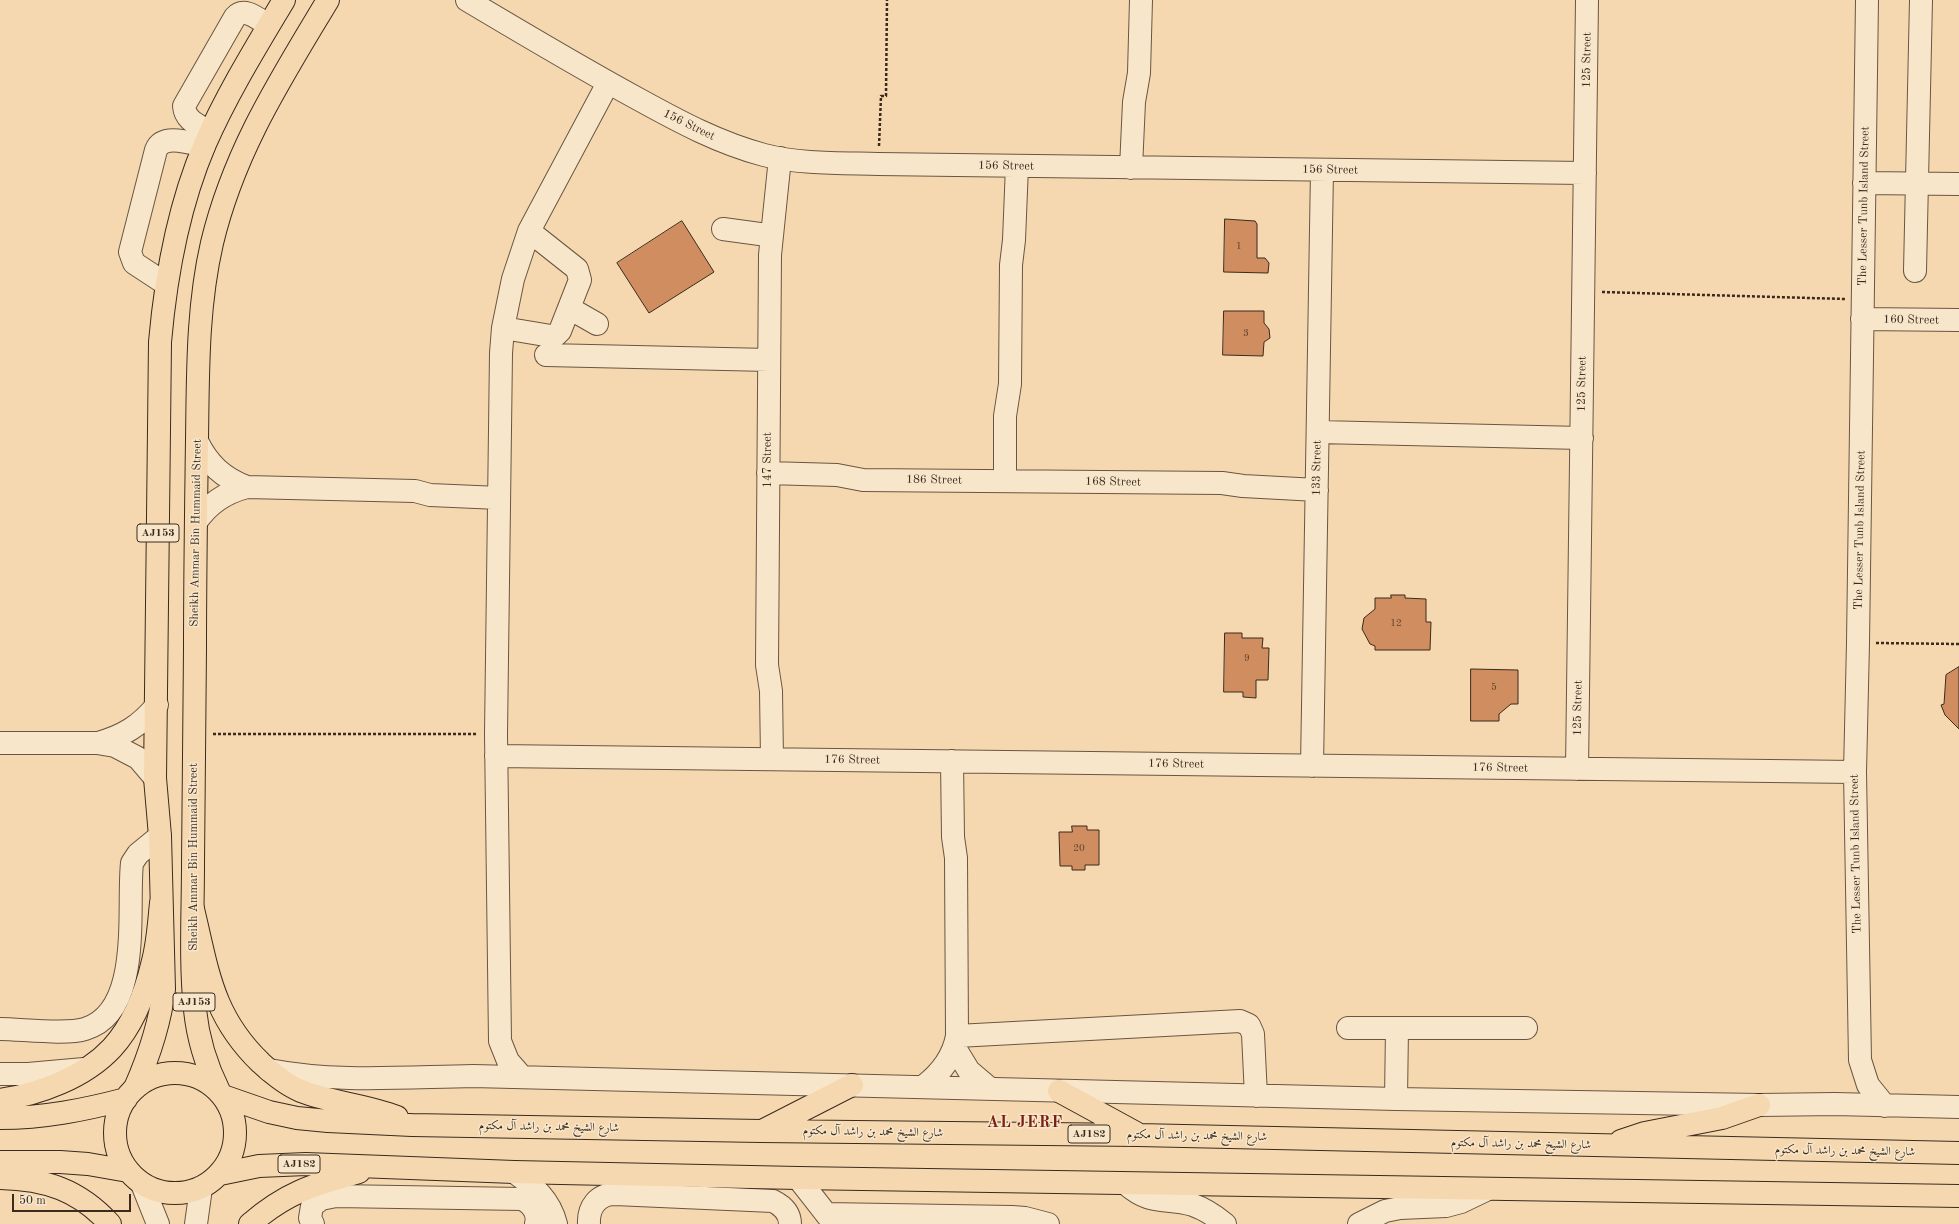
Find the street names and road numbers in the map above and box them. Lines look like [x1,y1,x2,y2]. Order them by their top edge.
street label: 125 Street [1579,32,1595,88]
street label: 156 Street [661,106,717,144]
street label: The Lesser Tunb Island Street [1855,126,1873,286]
street label: 156 Street [978,158,1034,174]
street label: 156 Street [1302,162,1358,178]
street label: 160 Street [1883,312,1939,328]
street label: 125 Street [1574,356,1590,412]
street label: 147 Street [761,432,775,488]
street label: Sheikh Ammar Bin Hummaid Street [187,439,205,627]
street label: 133 Street [1309,440,1325,496]
street label: The Lesser Tunb Island Street [1851,450,1869,610]
street label: 186 Street [906,472,962,488]
street label: 168 Street [1085,474,1141,490]
road number: AJ153 [137,524,179,542]
street label: 125 Street [1570,680,1586,736]
street label: 176 Street [824,752,880,768]
street label: 176 Street [1148,756,1204,772]
street label: 176 Street [1472,760,1528,776]
street label: Sheikh Ammar Bin Hummaid Street [187,763,201,951]
street label: The Lesser Tunb Island Street [1847,774,1865,934]
road number: AJ153 [173,993,215,1011]
street label: شارع الشيخ محمد بن راشد آل مكتوم [479,1119,619,1135]
street label: شارع الشيخ محمد بن راشد آل مكتوم [803,1124,943,1140]
road number: AJ182 [1068,1125,1110,1143]
street label: شارع الشيخ محمد بن راشد آل مكتوم [1127,1128,1267,1144]
street label: شارع الشيخ محمد بن راشد آل مكتوم [1451,1136,1591,1152]
street label: شارع الشيخ محمد بن راشد آل مكتوم [1775,1143,1915,1159]
road number: AJ182 [278,1155,320,1173]

